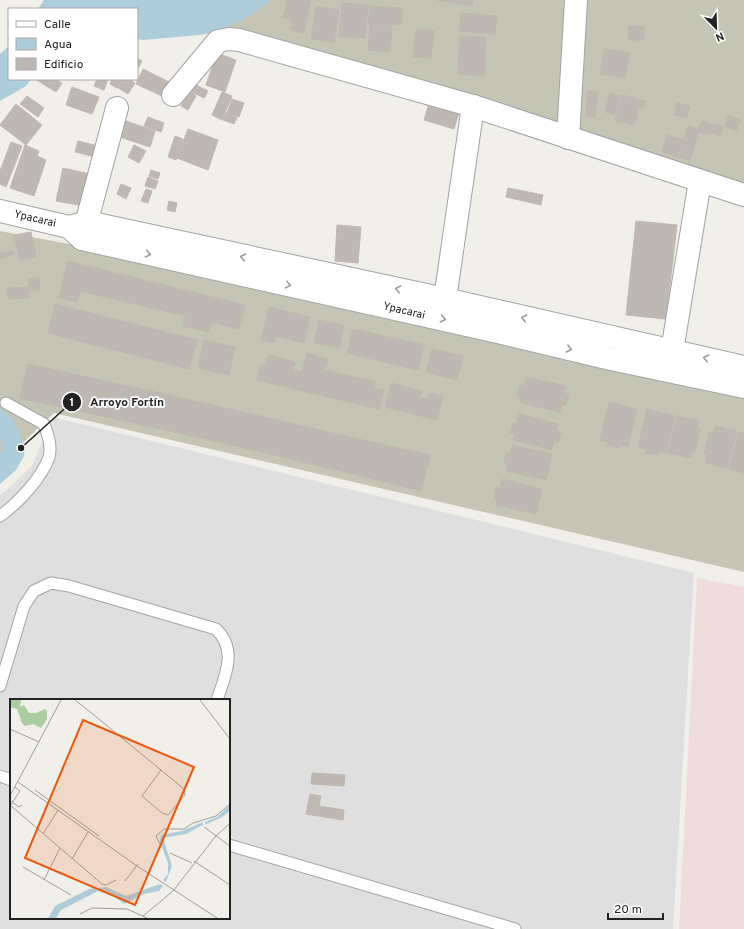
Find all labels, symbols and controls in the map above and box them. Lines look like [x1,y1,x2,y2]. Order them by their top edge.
legend [8,8,138,80]
north arrow [696,8,736,48]
text: Calle [44,17,71,33]
text: N [713,28,726,44]
text: Agua [44,37,72,53]
text: Edificio [44,57,84,73]
street label: Ypacarai [13,207,57,231]
one-way arrow [145,249,151,257]
one-way arrow [240,254,246,262]
one-way arrow [285,281,291,289]
one-way arrow [394,286,401,294]
street label: Ypacarai [382,299,426,323]
one-way arrow [439,315,446,323]
one-way arrow [521,315,527,323]
one-way arrow [565,344,572,353]
one-way arrow [703,355,709,363]
callout: Arroyo Fortín [62,390,172,414]
text: 1 [70,395,74,411]
text: Arroyo Fortín [90,395,164,411]
inset map [10,699,230,919]
scale bar [608,895,663,921]
text: 20 m [614,902,642,918]

